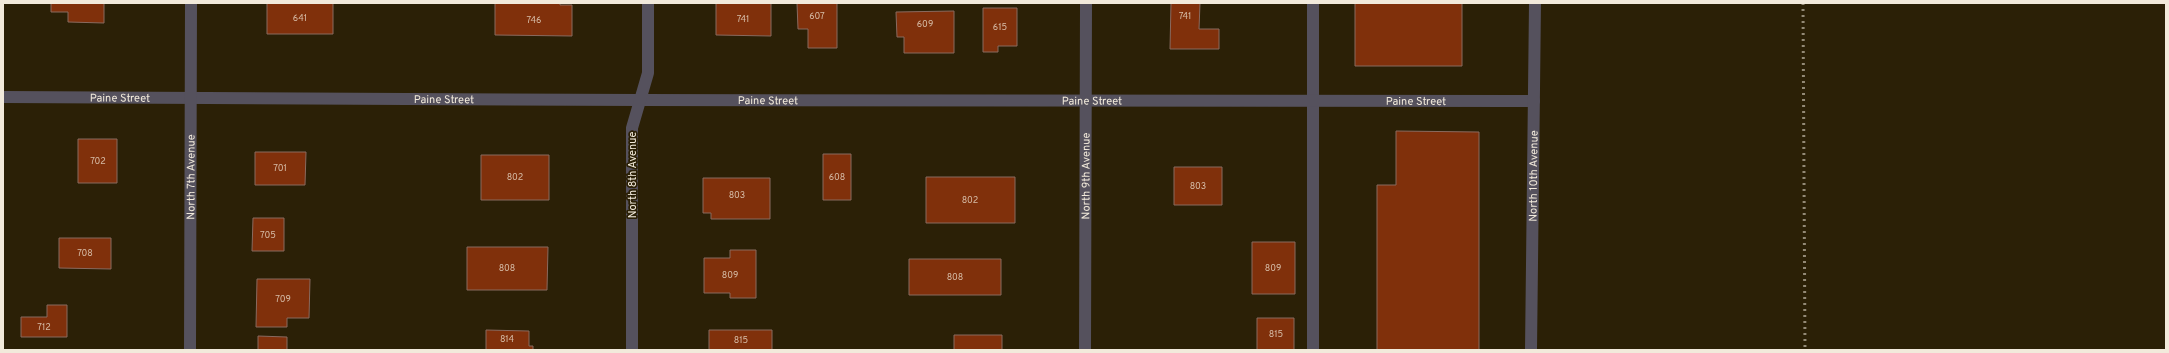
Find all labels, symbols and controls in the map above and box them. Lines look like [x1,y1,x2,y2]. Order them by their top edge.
house number: 607 [809,11,825,22]
house number: 741 [1179,11,1191,22]
house number: 641 [293,13,307,24]
house number: 741 [737,14,749,25]
house number: 746 [527,15,541,26]
house number: 609 [917,19,933,30]
house number: 615 [993,22,1007,33]
street label: Paine Street [90,91,150,106]
street label: Paine Street [414,93,474,107]
street label: Paine Street [738,94,798,108]
street label: Paine Street [1062,94,1122,109]
street label: Paine Street [1386,95,1446,109]
street label: North 10th Avenue [1526,130,1542,222]
street label: North 8th Avenue [626,132,640,218]
street label: North 9th Avenue [1079,133,1094,219]
street label: North 7th Avenue [184,134,199,220]
house number: 702 [90,156,106,167]
house number: 701 [273,163,287,174]
house number: 802 [507,172,523,183]
house number: 608 [829,172,845,183]
house number: 803 [1190,181,1206,192]
house number: 803 [729,190,745,201]
house number: 802 [962,195,978,206]
house number: 705 [260,230,276,241]
house number: 708 [77,248,93,259]
house number: 808 [499,263,515,274]
house number: 809 [1265,263,1281,274]
house number: 809 [722,270,738,281]
house number: 808 [947,272,963,283]
house number: 709 [275,294,291,305]
house number: 712 [37,322,51,333]
house number: 815 [1269,329,1283,340]
house number: 814 [500,334,515,345]
house number: 815 [734,335,748,346]

